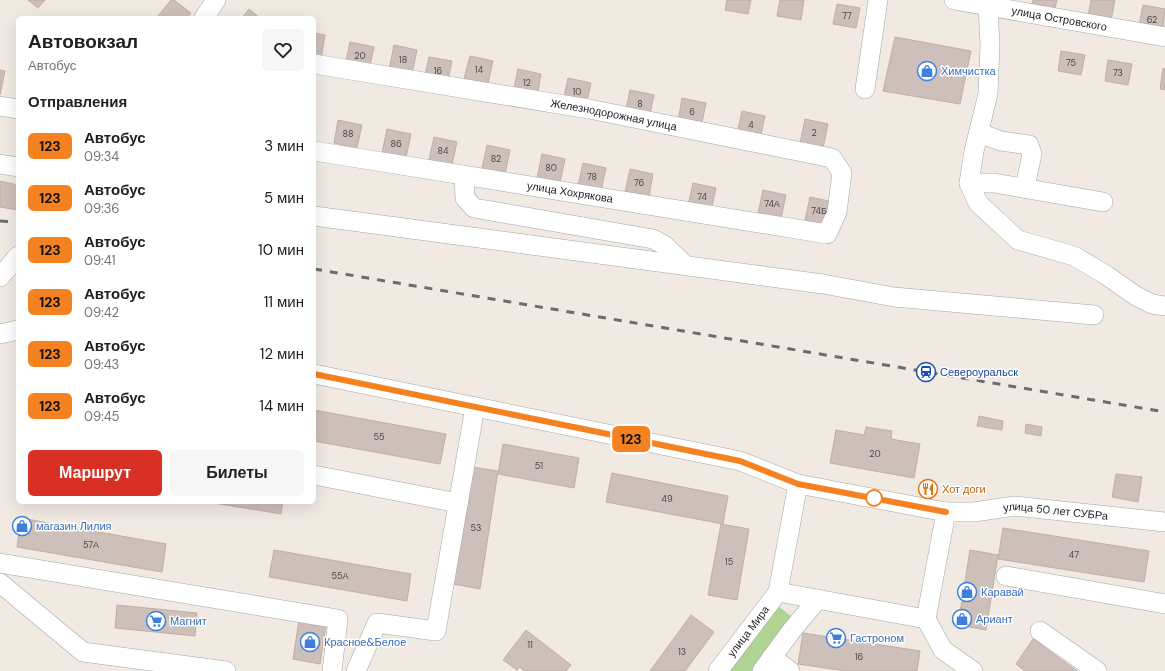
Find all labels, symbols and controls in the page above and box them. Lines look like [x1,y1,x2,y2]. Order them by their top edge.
street label: улица Островского [1011,3,1108,34]
house number: 77 [842,10,852,22]
house number: 62 [1147,14,1157,26]
text: Автовокзал [28,29,138,54]
button: heart [262,29,304,71]
house number: 20 [354,50,366,62]
house number: 18 [399,54,407,66]
text: Автобус [28,57,76,74]
house number: 75 [1066,57,1076,69]
shop icon: Химчистка [916,60,938,82]
house number: 14 [475,64,484,76]
place label: Химчистка [941,64,997,78]
house number: 16 [434,65,443,77]
house number: 73 [1113,67,1123,79]
house number: 12 [523,77,531,89]
house number: 10 [573,86,581,98]
text: Отправления [28,92,127,112]
street label: Железнодорожная улица [549,96,679,134]
house number: 8 [637,98,643,110]
house number: 6 [689,106,695,118]
house number: 4 [748,119,754,131]
house number: 2 [811,127,817,139]
text: Автобус [84,128,146,148]
house number: 88 [343,128,353,140]
text: 3 мин [264,136,304,156]
text: 123 [39,137,61,155]
house number: 86 [390,138,402,150]
house number: 84 [438,145,449,157]
text: 09:34 [84,148,119,165]
house number: 82 [491,153,501,165]
house number: 80 [545,162,557,174]
house number: 78 [587,171,597,183]
house number: 76 [634,177,644,189]
street label: улица Хохрякова [526,178,615,206]
text: Автобус [84,180,146,200]
text: 5 мин [264,188,304,208]
text: 123 [39,189,61,207]
house number: 74 [697,191,707,203]
house number: 74А [764,198,780,210]
text: 09:36 [84,200,120,217]
house number: 74Б [811,205,827,217]
text: Автобус [84,232,146,252]
text: 10 мин [258,240,304,260]
text: 123 [39,241,61,259]
text: 09:41 [84,252,116,269]
text: Автобус [84,284,146,304]
text: 11 мин [264,292,304,312]
text: 123 [39,293,61,311]
text: 09:42 [84,304,119,321]
text: Автобус [84,336,146,356]
text: 12 мин [260,344,304,364]
text: 123 [39,345,61,363]
text: 09:43 [84,356,119,373]
station icon: Североуральск [915,361,937,383]
place label: Североуральск [940,365,1018,379]
text: Автобус [84,388,146,408]
text: 14 мин [259,396,304,416]
text: 123 [39,397,61,415]
text: 09:45 [84,408,120,425]
line badge: 123 [608,426,654,452]
text: 123 [620,430,642,448]
house number: 55 [374,431,384,443]
house number: 20 [869,448,881,460]
button: Маршрут [28,450,162,496]
button: Билеты [170,450,304,496]
house number: 51 [535,460,543,472]
restaurant icon: Хот доги [917,478,939,500]
place label: Хот доги [942,482,986,496]
unlabelled marker [865,489,883,507]
house number: 49 [661,493,673,505]
street label: улица 50 лет СУБРа [1002,499,1110,523]
shop icon: магазин Лилия [11,515,33,537]
place label: магазин Лилия [36,519,112,533]
house number: 53 [471,522,481,534]
house number: 57А [83,539,99,551]
house number: 47 [1069,549,1079,561]
house number: 15 [725,556,733,568]
house number: 55А [332,570,348,582]
shop icon: Каравай [956,581,978,603]
place label: Каравай [981,585,1024,599]
street label: улица Мира [724,602,773,660]
shop icon: Ариант [951,608,973,630]
supermarket icon: Магнит [145,610,167,632]
place label: Ариант [976,612,1013,626]
place label: Магнит [170,614,207,628]
supermarket icon: Гастроном [825,627,847,649]
shop icon: Красное&Белое [299,631,321,653]
place label: Гастроном [850,631,904,645]
place label: Красное&Белое [324,635,406,649]
house number: 11 [527,639,533,651]
house number: 13 [678,646,686,658]
house number: 16 [855,651,864,663]

